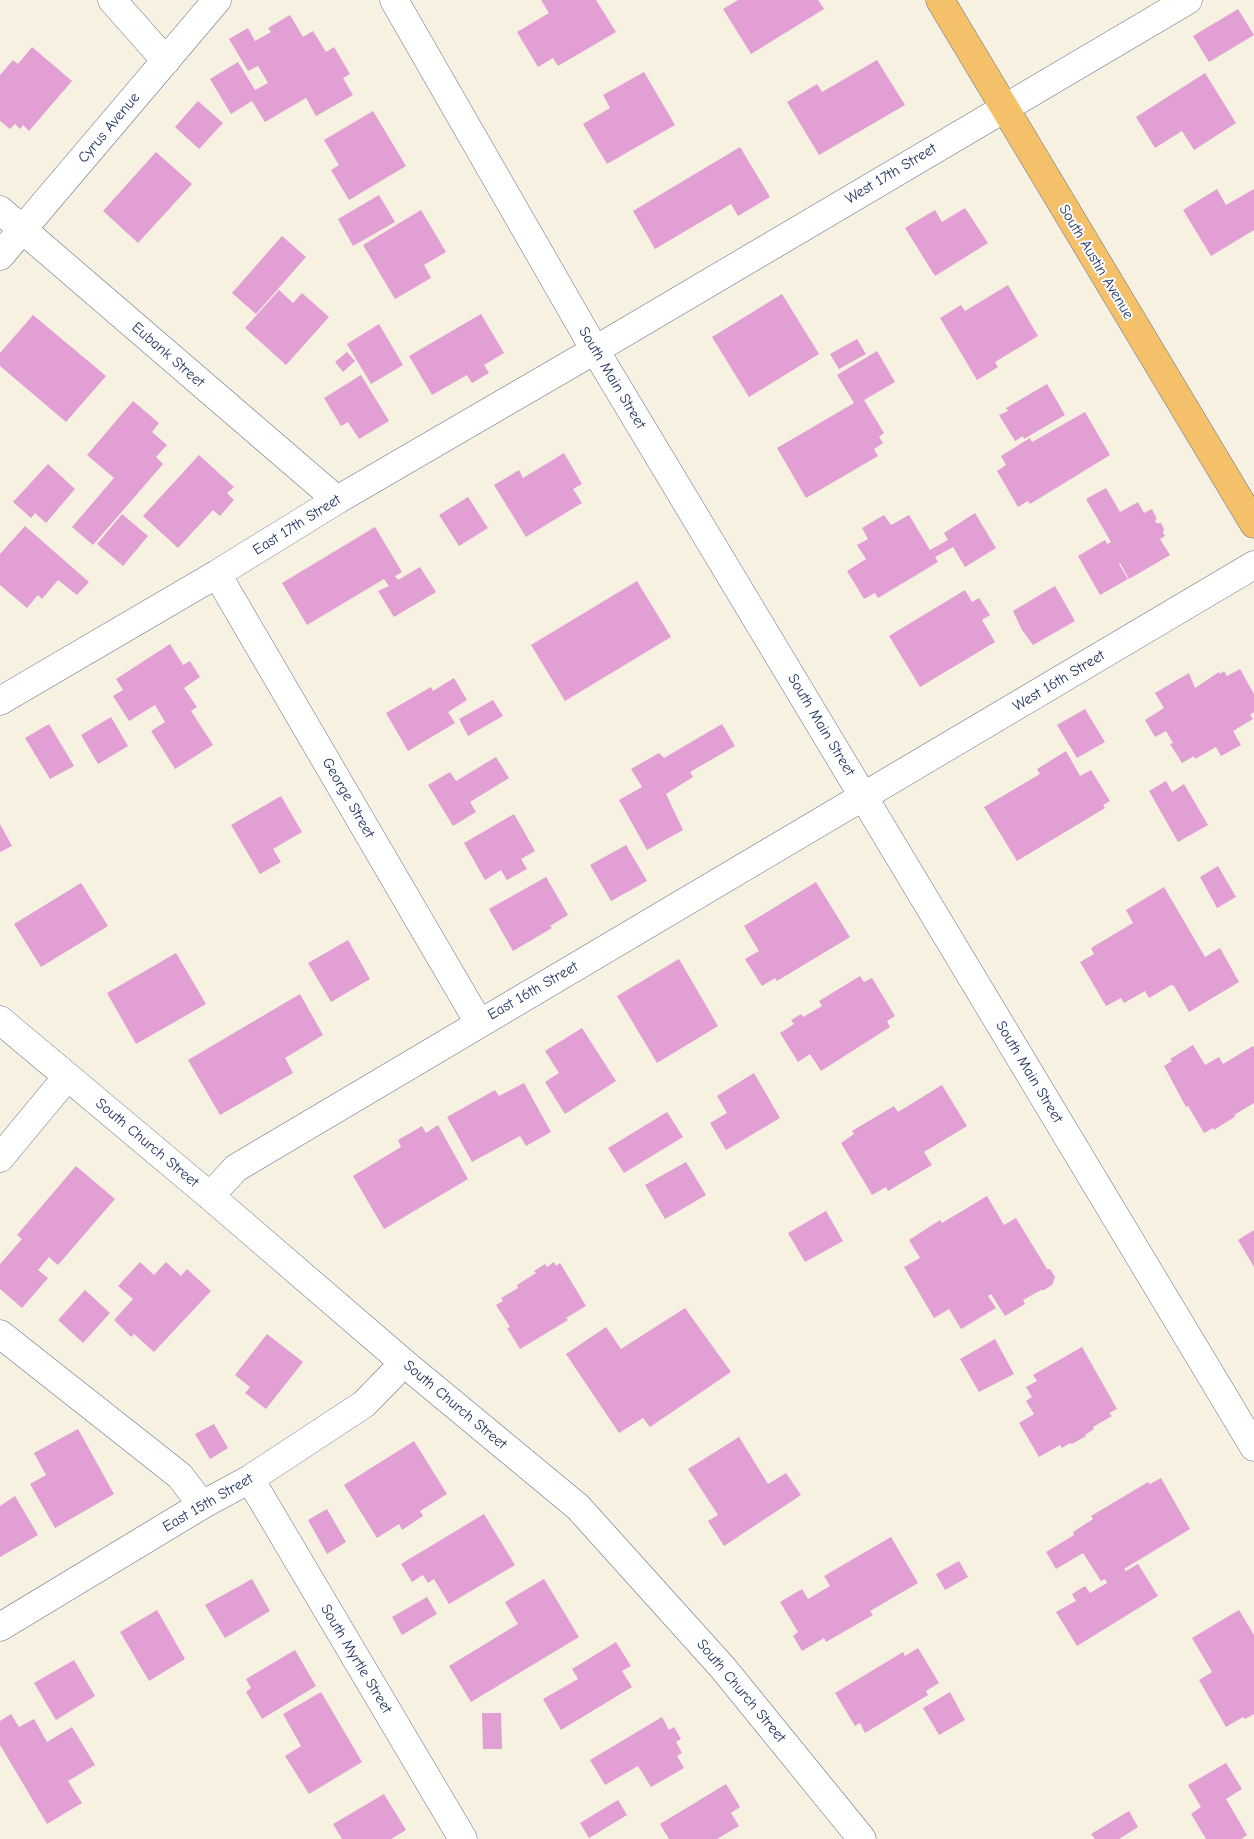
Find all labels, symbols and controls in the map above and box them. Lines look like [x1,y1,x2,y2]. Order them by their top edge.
street label: Cyrus Avenue [74,89,144,167]
street label: West 17th Street [842,140,940,208]
street label: South Austin Avenue [1055,201,1137,323]
street label: Eubank Street [128,318,208,392]
street label: South Main Street [574,324,650,432]
street label: East 17th Street [250,491,344,559]
street label: West 16th Street [1010,647,1108,715]
street label: South Main Street [783,671,859,779]
street label: George Street [318,755,378,841]
street label: East 16th Street [485,958,581,1024]
street label: South Main Street [991,1018,1067,1126]
street label: South Church Street [92,1094,202,1192]
street label: South Church Street [400,1356,510,1454]
street label: East 15th Street [160,1470,256,1536]
street label: South Myrtle Street [316,1601,396,1717]
street label: South Church Street [692,1636,790,1746]

